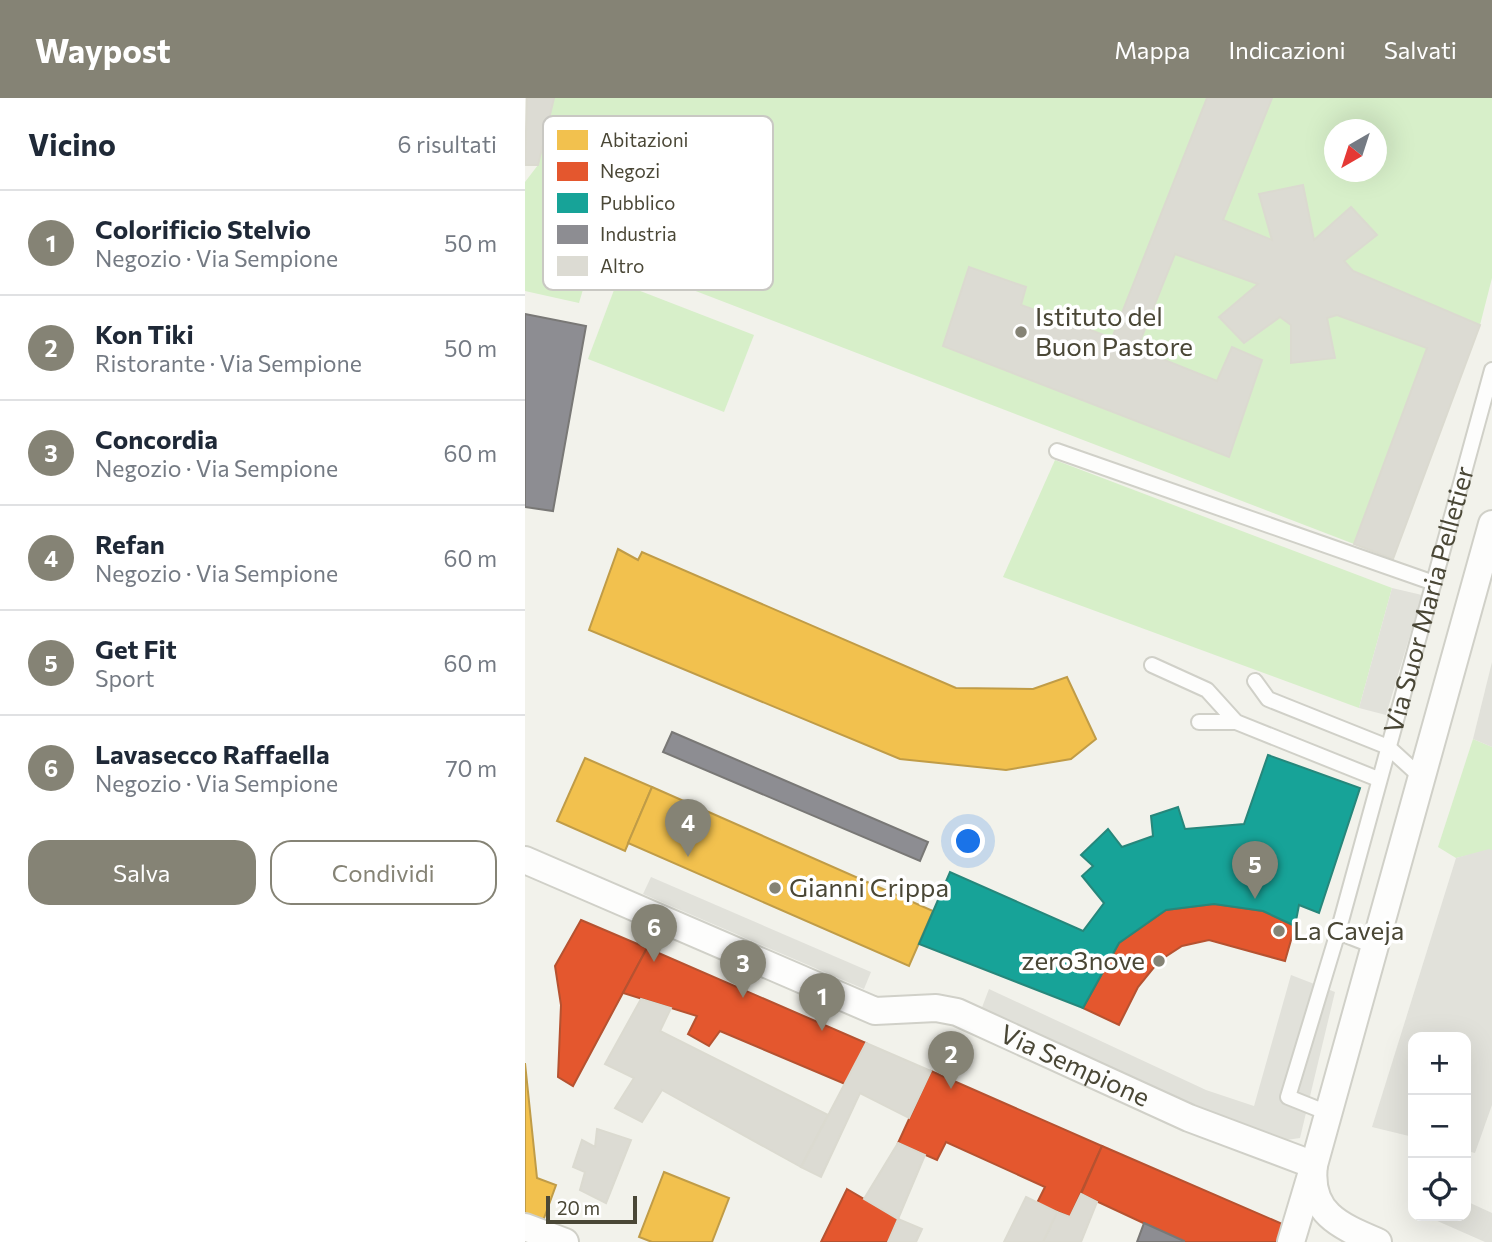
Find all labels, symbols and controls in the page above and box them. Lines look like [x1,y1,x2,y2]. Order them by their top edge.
text: Waypost [35,29,171,70]
text: Mappa [1114,35,1190,64]
text: Indicazioni [1228,35,1346,64]
text: Salvati [1384,35,1457,64]
legend [543,116,773,290]
north arrow [1324,119,1387,182]
text: Vicino [28,125,116,162]
text: Abitazioni [600,128,688,151]
text: 6 risultati [398,130,497,158]
text: Negozi [600,159,660,182]
text: Pubblico [600,191,675,214]
text: Colorificio Stelvio [95,213,311,244]
text: Industria [600,222,677,245]
text: 1 [46,229,56,257]
text: 50 m [444,229,497,257]
text: Negozio · Via Sempione [95,244,338,272]
text: Altro [600,254,644,277]
place label: Istituto del Buon Pastore [1035,300,1193,361]
text: Kon Tiki [95,318,194,349]
marker: Istituto del Buon Pastore [1013,324,1029,340]
text: 2 [44,334,58,362]
text: 50 m [444,334,497,362]
text: Ristorante · Via Sempione [95,349,362,377]
text: Concordia [95,423,218,454]
text: 3 [44,439,58,467]
text: 60 m [444,439,497,467]
text: Negozio · Via Sempione [95,454,338,482]
street label: Via Suor Maria Pelletier [1376,462,1479,736]
text: Refan [95,528,165,559]
text: 4 [44,544,58,572]
text: 60 m [444,544,497,572]
text: Negozio · Via Sempione [95,559,338,587]
text: Get Fit [95,633,177,664]
text: 5 [44,649,58,677]
text: 60 m [444,649,497,677]
text: Sport [95,664,154,692]
text: Lavasecco Raffaella [95,738,330,769]
text: 6 [44,754,58,782]
text: 70 m [445,754,497,782]
text: Negozio · Via Sempione [95,769,338,797]
pin: 4 [665,799,711,857]
your location [951,824,985,858]
button: Salva [28,840,256,905]
button: Condividi [270,840,497,905]
pin: 5 [1232,841,1278,899]
place label: Gianni Crippa [789,871,949,902]
marker: Gianni Crippa [767,880,783,896]
pin: 6 [631,904,677,962]
place label: La Caveja [1293,914,1404,945]
marker: La Caveja [1271,923,1287,939]
pin: 3 [720,940,766,998]
place label: zero3nove [1022,944,1145,975]
marker: zero3nove [1151,953,1167,969]
pin: 1 [799,973,845,1031]
street label: Via Sempione [996,1017,1155,1112]
pin: 2 [928,1031,974,1089]
map controls [1408,1032,1471,1221]
button: + [1408,1032,1471,1095]
button: − [1408,1095,1471,1158]
button: locate [1408,1158,1471,1221]
scale bar [546,1193,637,1225]
text: 20 m [557,1196,600,1219]

